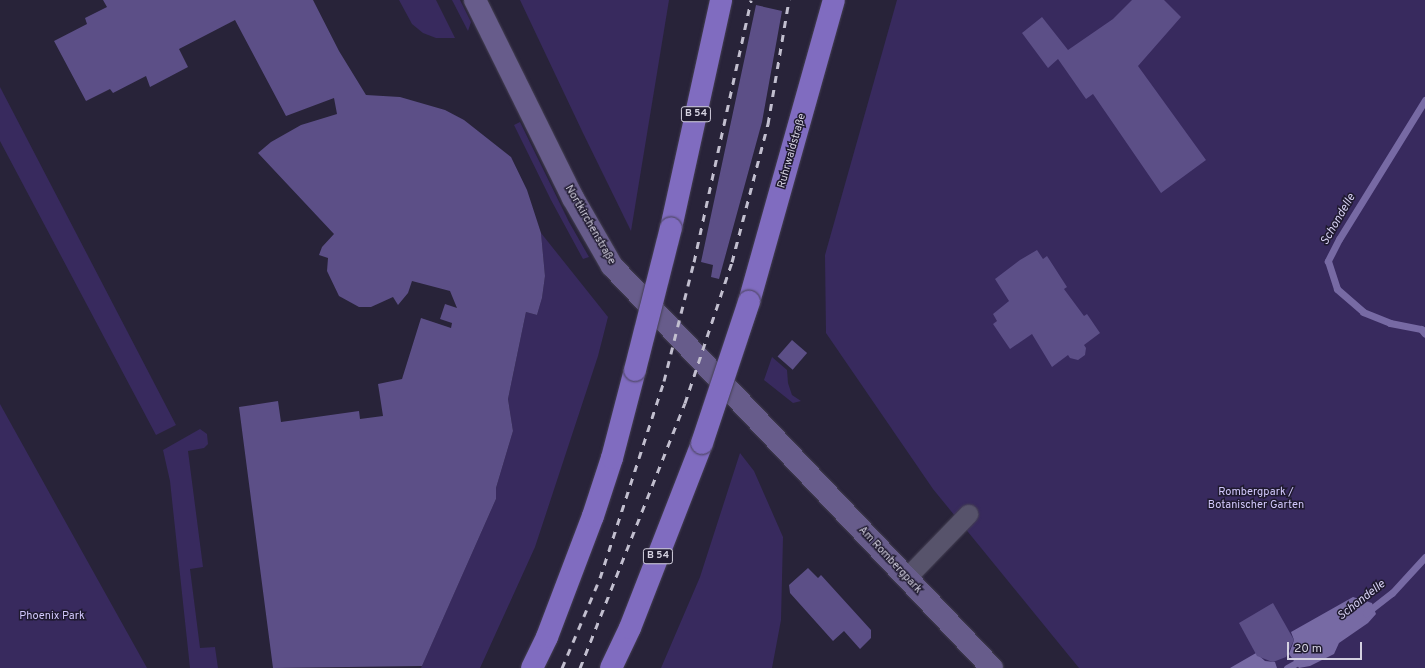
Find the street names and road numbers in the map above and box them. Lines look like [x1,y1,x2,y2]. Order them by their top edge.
road number: B 54 [680,106,712,122]
street label: Ruhrwaldstraße [775,112,809,190]
street label: Nortkirchenstraße [562,183,618,267]
street label: Am Rombergpark [856,524,924,596]
road number: B 54 [642,548,674,564]

